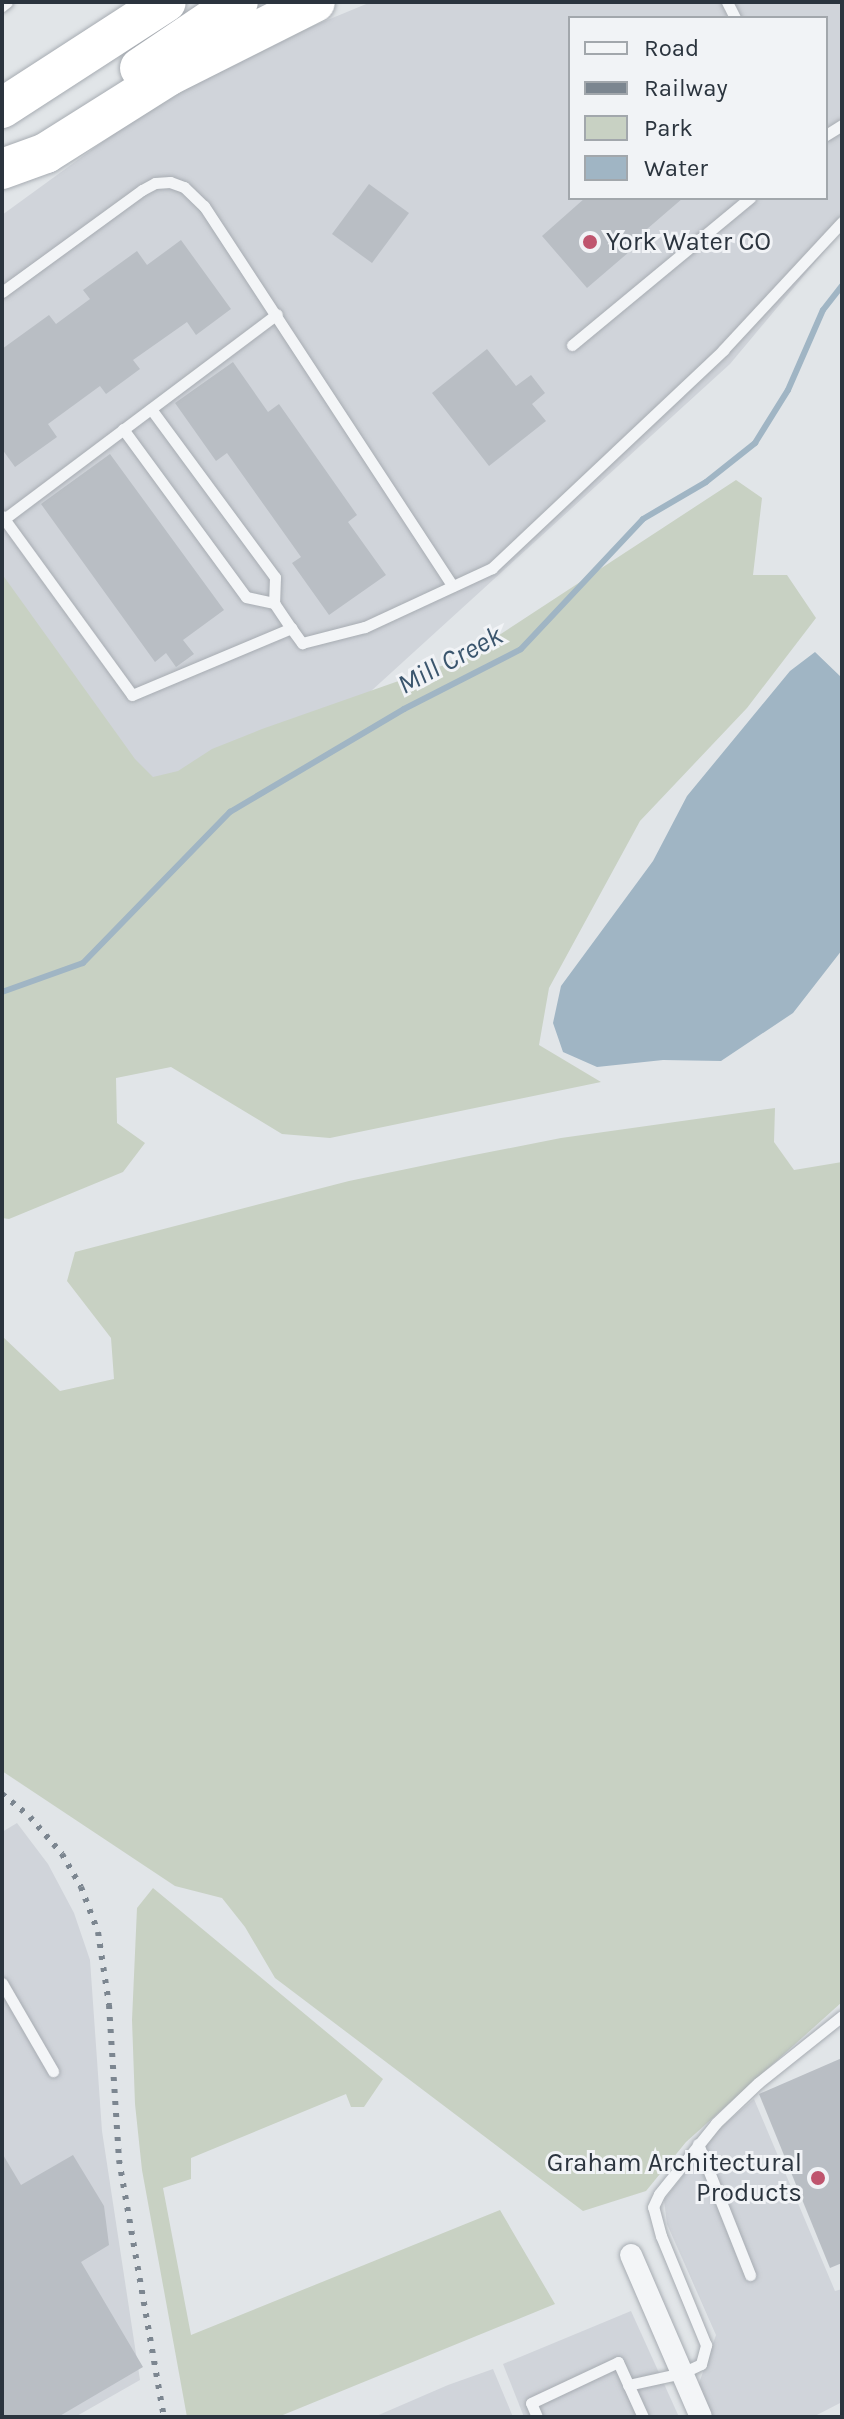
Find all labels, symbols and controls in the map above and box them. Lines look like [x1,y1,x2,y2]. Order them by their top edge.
legend [568,16,828,200]
text: Road [644,34,699,62]
text: Railway [644,74,728,102]
text: Park [644,114,693,142]
text: Water [644,154,708,182]
place label: York Water CO [606,226,771,258]
marker: York Water CO [581,233,599,251]
water label: Mill Creek [392,618,508,702]
place label: Graham Architectural Products [547,2147,802,2208]
marker: Graham Architectural Products [809,2169,827,2187]

